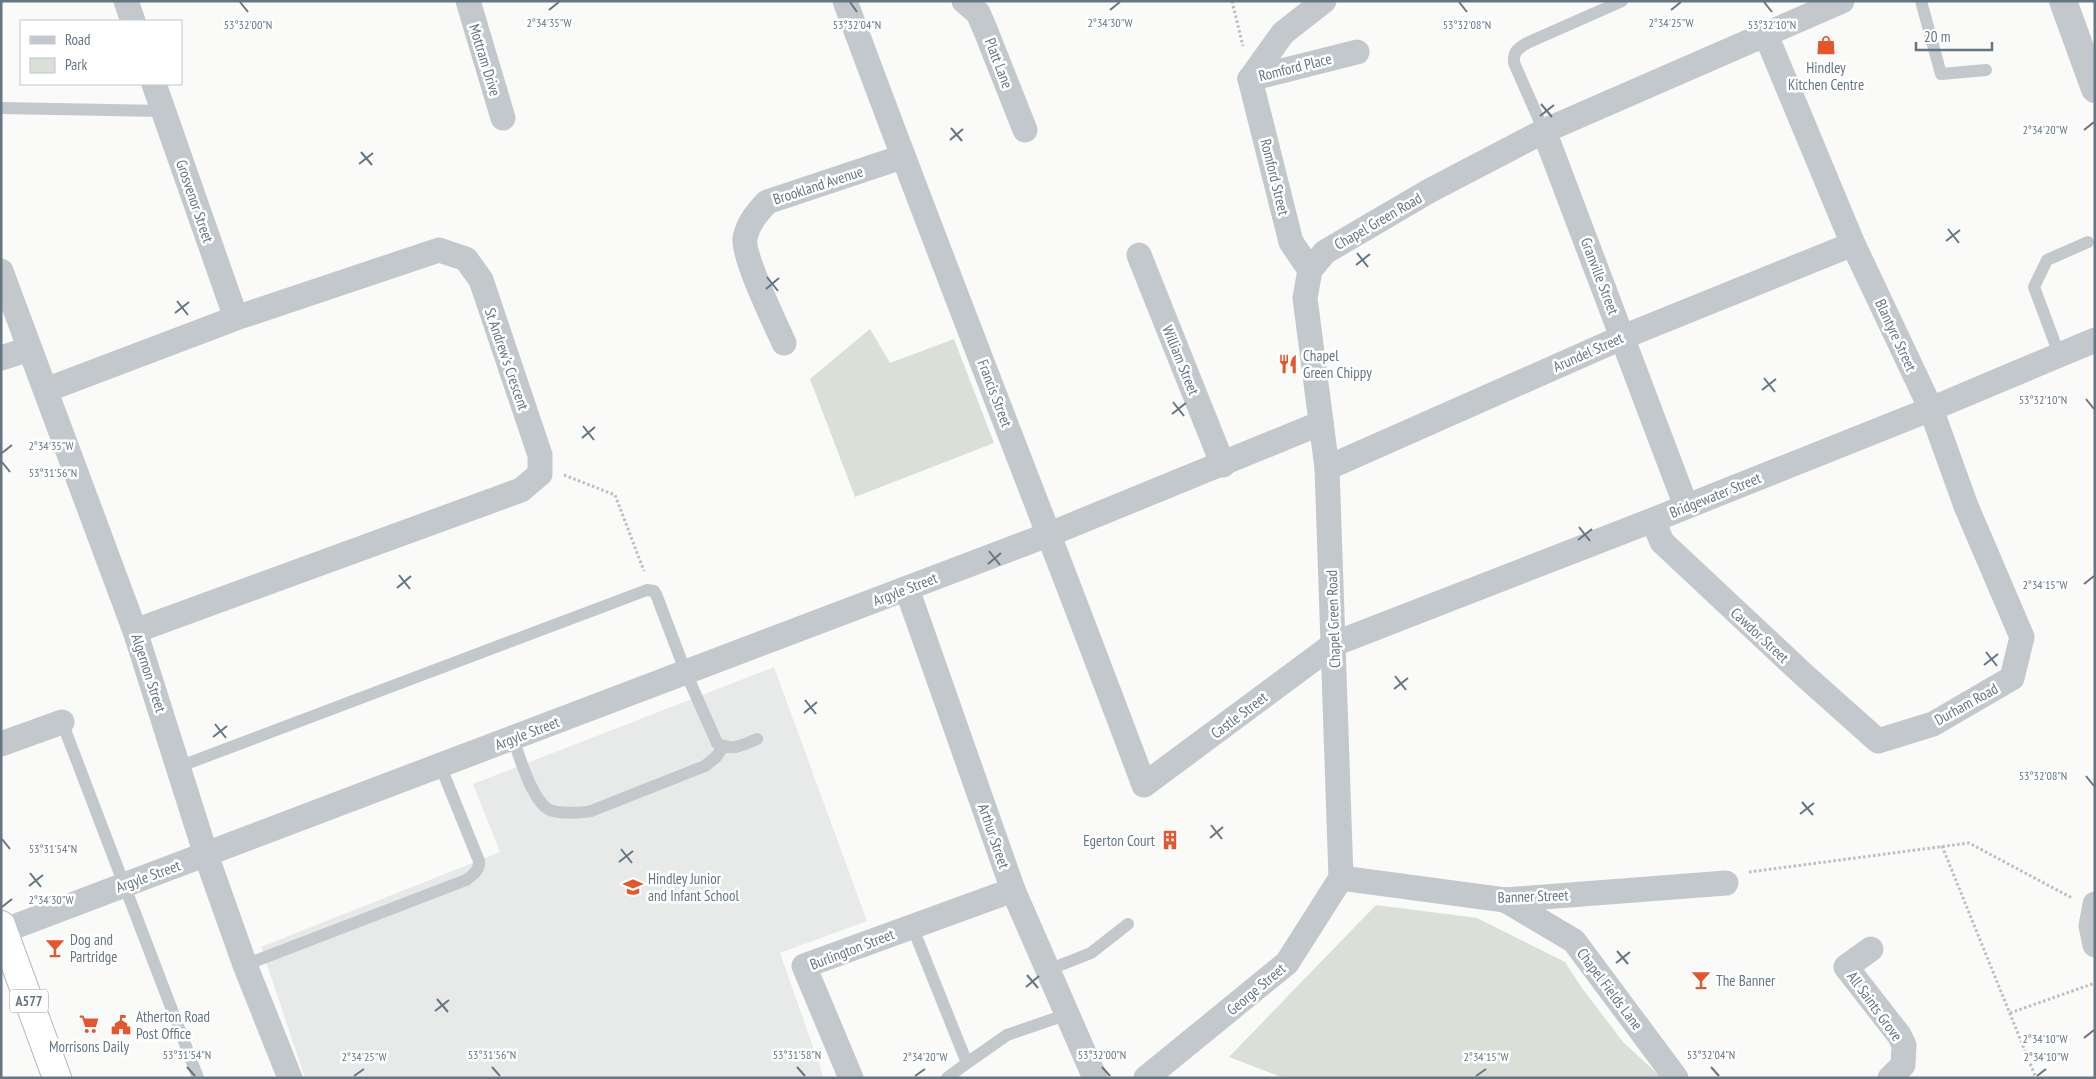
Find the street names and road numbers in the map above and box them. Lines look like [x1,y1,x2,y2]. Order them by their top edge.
street label: Mottram Drive [465,22,505,98]
street label: Platt Lane [981,35,1017,91]
street label: Romford Place [1257,49,1333,85]
street label: Romford Street [1256,137,1294,217]
street label: Grosvenor Street [172,157,218,245]
street label: Brookland Avenue [771,162,865,208]
street label: Chapel Green Road [1331,188,1425,254]
street label: Granville Street [1577,235,1623,317]
street label: Blantyre Street [1871,296,1921,374]
street label: St Andrew's Crescent [481,305,533,413]
street label: William Street [1158,322,1204,398]
street label: Arundel Street [1550,328,1626,376]
street label: Francis Street [973,357,1017,429]
street label: Bridgewater Street [1667,468,1763,522]
street label: Argyle Street [870,568,940,610]
street label: Chapel Green Road [1322,570,1344,668]
street label: Cawdor Street [1727,603,1793,667]
street label: Algernon Street [127,631,171,715]
street label: Durham Road [1931,679,2001,729]
street label: Castle Street [1207,688,1271,742]
street label: Argyle Street [492,712,562,754]
street label: Arthur Street [974,801,1014,871]
street label: Argyle Street [113,856,183,896]
street label: Banner Street [1497,885,1569,907]
street label: Burlington Street [807,924,897,974]
street label: Chapel Fields Lane [1573,944,1647,1034]
street label: George Street [1223,959,1289,1019]
street label: All Saints Grove [1843,967,1907,1045]
road number: A577 [10,989,48,1012]

